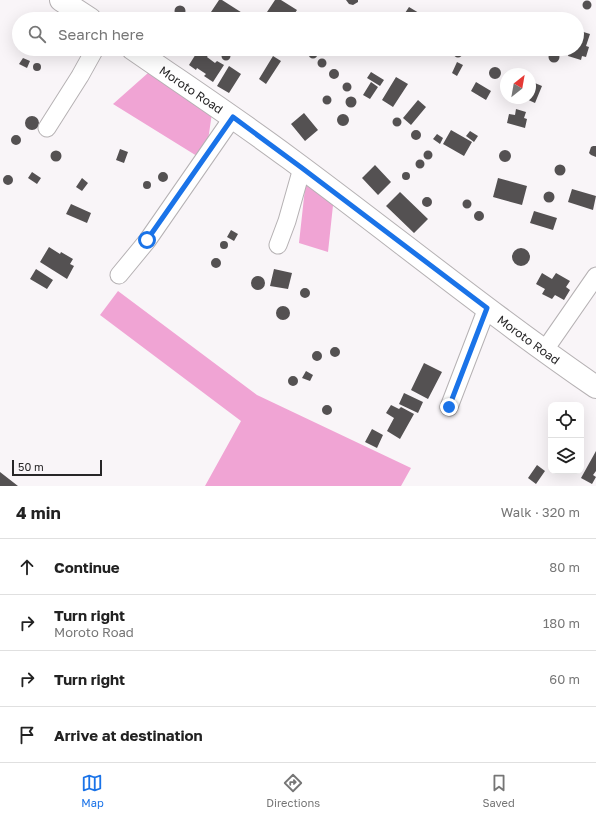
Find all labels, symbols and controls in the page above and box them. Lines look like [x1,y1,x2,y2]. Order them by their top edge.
search box [12,12,584,56]
icon: search [26,23,48,45]
text: Search here [58,25,144,43]
street label: Moroto Road [157,62,226,116]
north arrow [500,68,536,104]
route start [138,231,156,249]
street label: Moroto Road [495,311,563,367]
route end [440,398,458,416]
map controls [548,402,584,474]
button: locate [548,402,584,438]
button: layers [548,438,584,474]
scale bar [12,458,102,477]
text: 50 m [18,460,44,473]
text: 4 min [16,502,61,523]
text: Walk · 320 m [501,504,580,520]
icon: ahead [16,556,38,578]
text: Continue [54,558,120,576]
text: 80 m [549,559,580,575]
text: Turn right [54,606,125,624]
icon: right [16,612,38,634]
text: 180 m [543,615,580,631]
text: Moroto Road [54,624,134,640]
icon: right [16,668,38,690]
text: Turn right [54,670,125,688]
text: 60 m [549,671,580,687]
icon: arrive [16,724,38,746]
text: Arrive at destination [54,726,203,744]
tab: Map [81,772,104,809]
tab: Directions [266,772,320,809]
tab: Saved [483,772,515,809]

